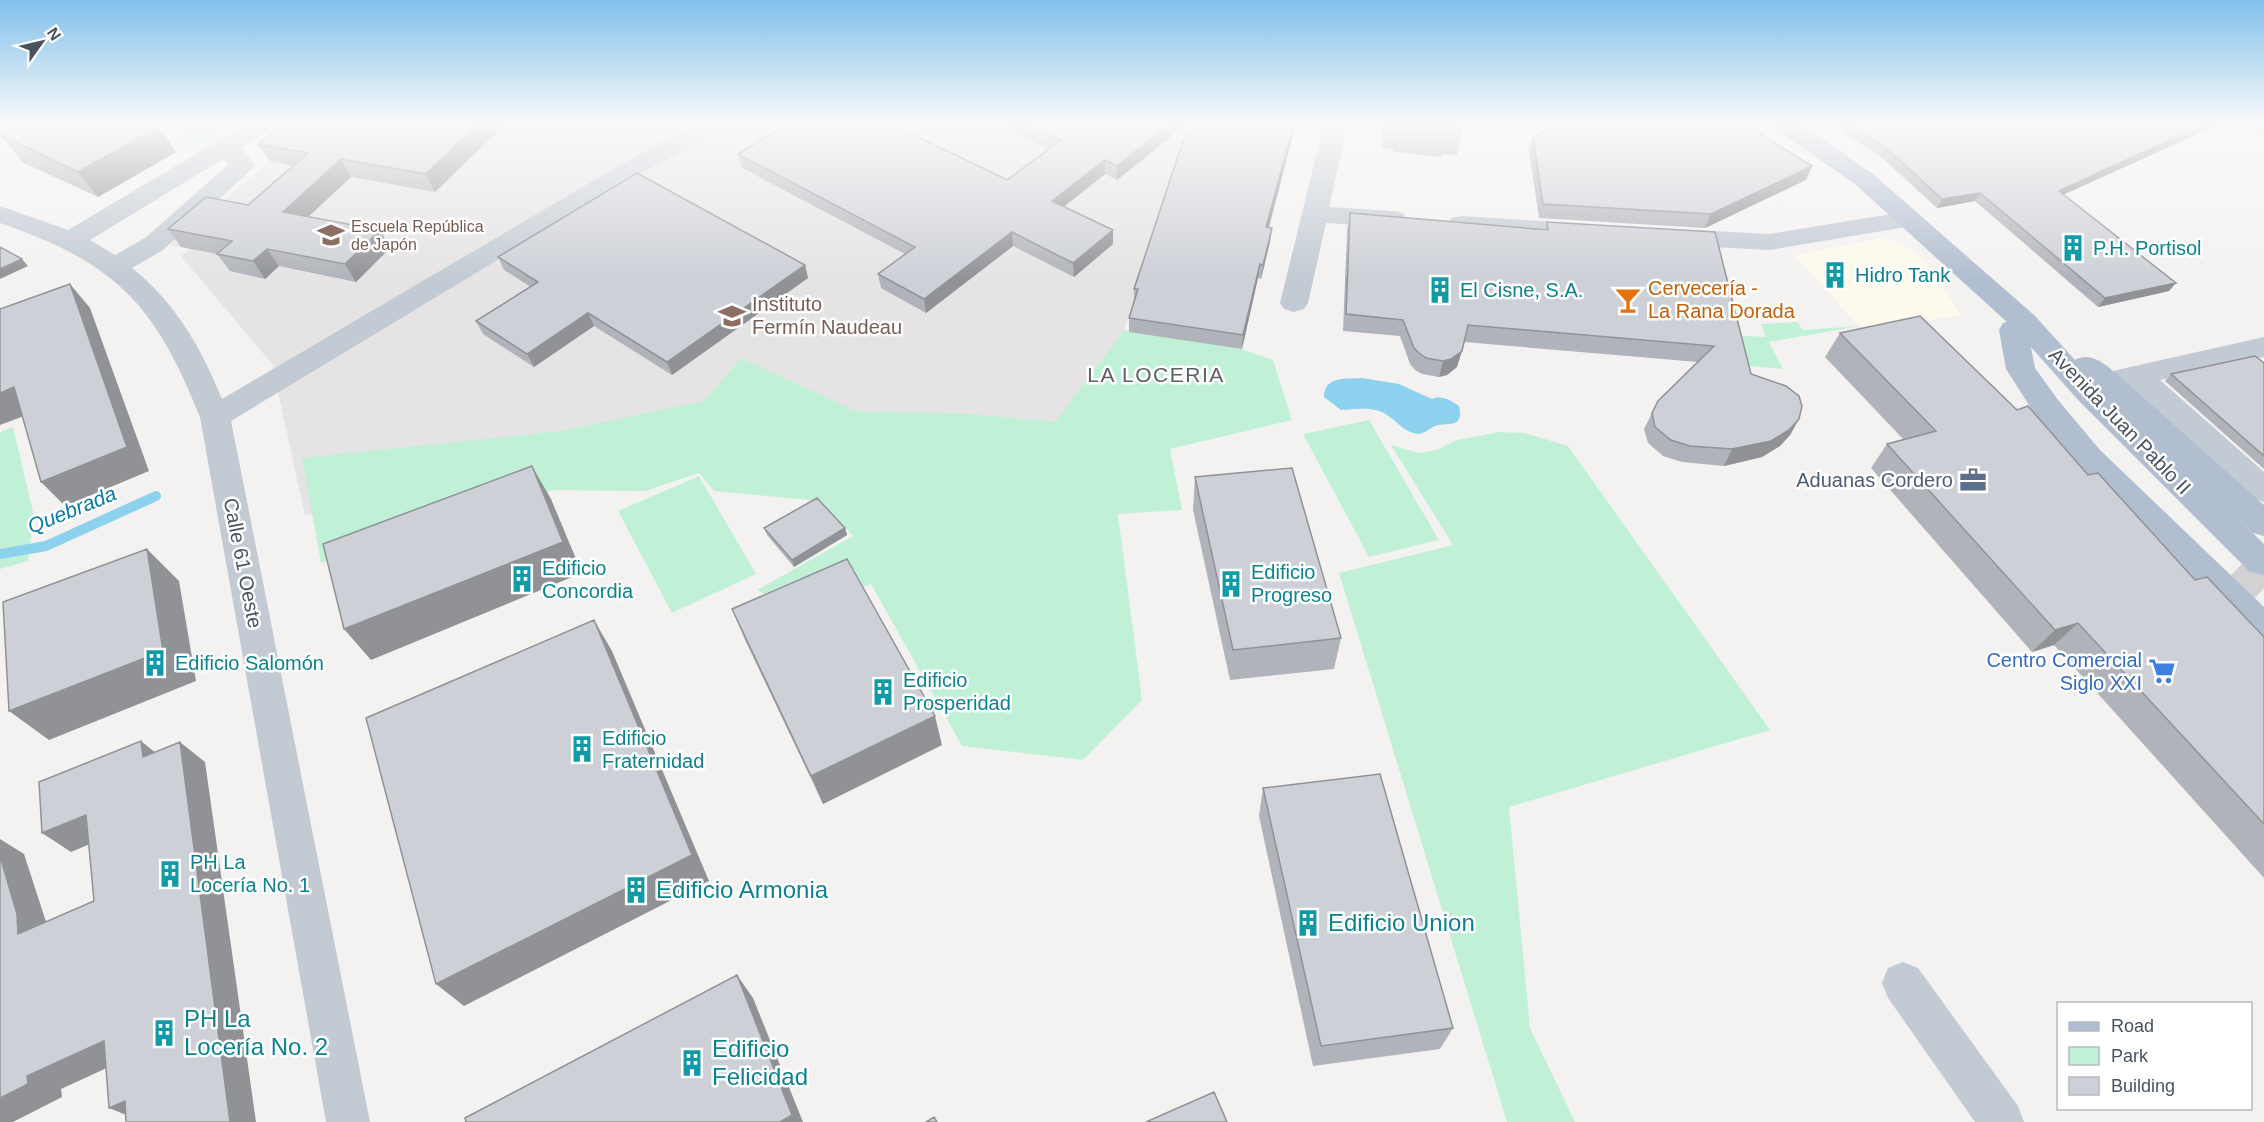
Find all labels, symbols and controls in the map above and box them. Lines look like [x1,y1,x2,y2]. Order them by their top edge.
north arrow [12,12,72,72]
text: N [44,24,64,43]
place label: Escuela República de Japón [351,218,484,253]
school or university icon: Escuela República de Japón [316,220,346,250]
building icon: P.H. Portisol [2058,233,2088,263]
place label: P.H. Portisol [2093,237,2202,259]
building icon: Hidro Tank [1820,260,1850,290]
place label: Hidro Tank [1855,264,1951,286]
building icon: El Cisne, S.A. [1425,275,1455,305]
place label: Cervecería - La Rana Dorada [1648,277,1796,322]
place label: El Cisne, S.A. [1460,279,1583,301]
bar icon: Cervecería - La Rana Dorada [1613,285,1643,315]
place label: Instituto Fermín Naudeau [752,293,902,338]
school or university icon: Instituto Fermín Naudeau [717,301,747,331]
street label: Avenida Juan Pablo II [2045,344,2195,498]
district label: LA LOCERIA [1087,363,1225,386]
office icon: Aduanas Cordero [1958,465,1988,495]
place label: Aduanas Cordero [1796,469,1953,491]
water label: Quebrada [24,481,119,538]
street label: Calle 61 Oeste [220,496,266,630]
place label: Edificio Concordia [542,557,634,602]
place label: Edificio Progreso [1251,561,1332,606]
building icon: Edificio Concordia [507,564,537,594]
building icon: Edificio Progreso [1216,569,1246,599]
building icon: Edificio Salomón [140,648,170,678]
place label: Centro Comercial Siglo XXI [1986,649,2142,694]
place label: Edificio Salomón [175,652,324,674]
supermarket icon: Centro Comercial Siglo XXI [2147,656,2177,686]
place label: Edificio Prosperidad [903,669,1011,714]
building icon: Edificio Prosperidad [868,677,898,707]
place label: Edificio Fraternidad [602,727,704,772]
building icon: Edificio Fraternidad [567,734,597,764]
place label: PH La Locería No. 1 [190,851,310,896]
building icon: PH La Locería No. 1 [155,859,185,889]
building icon: Edificio Armonia [621,875,651,905]
place label: Edificio Armonia [656,876,829,903]
building icon: Edificio Union [1293,908,1323,938]
place label: Edificio Union [1328,909,1475,936]
legend [2057,1002,2252,1110]
place label: PH La Locería No. 2 [184,1005,328,1060]
text: Road [2111,1016,2154,1036]
building icon: PH La Locería No. 2 [149,1018,179,1048]
place label: Edificio Felicidad [712,1035,808,1090]
text: Park [2111,1046,2149,1066]
building icon: Edificio Felicidad [677,1048,707,1078]
text: Building [2111,1076,2175,1096]

